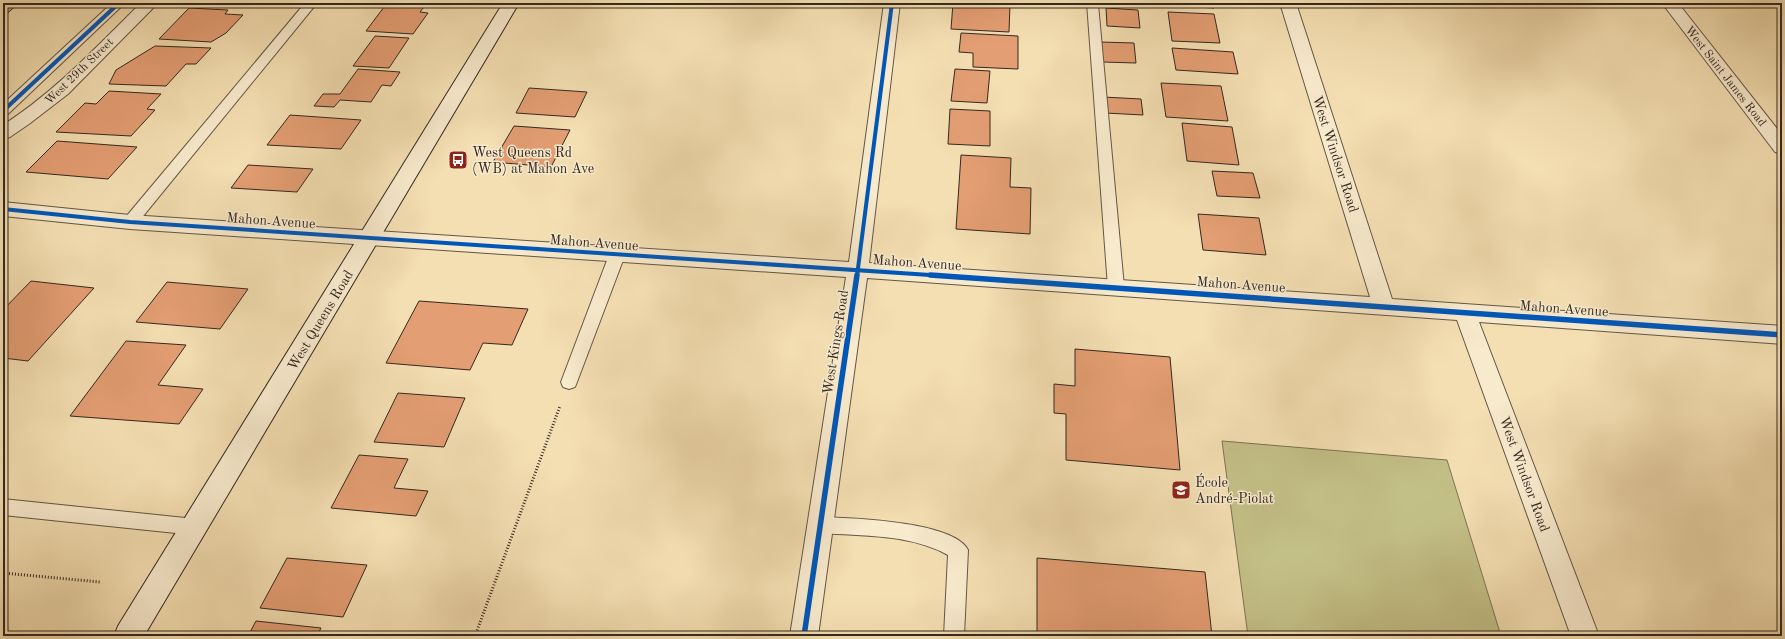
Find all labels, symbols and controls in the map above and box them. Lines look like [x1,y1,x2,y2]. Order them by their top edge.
street label: West Saint James Road [1683,24,1768,129]
street label: West 29th Street [43,36,116,107]
street label: West Windsor Road [1310,94,1361,214]
place label: West Queens Rd (WB) at Mahon Ave [472,146,594,176]
bus stop icon: West Queens Rd (WB) at Mahon Ave [447,149,469,171]
street label: Mahon Avenue [226,211,316,231]
street label: Mahon Avenue [549,233,639,253]
street label: Mahon Avenue [872,253,962,273]
street label: West Queens Road [286,268,356,373]
street label: Mahon Avenue [1196,275,1286,295]
street label: West Kings Road [821,289,851,395]
street label: Mahon Avenue [1519,299,1609,319]
street label: West Windsor Road [1497,415,1551,534]
place label: École André-Piolat [1195,473,1274,506]
school or university icon: École André-Piolat [1170,479,1192,501]

